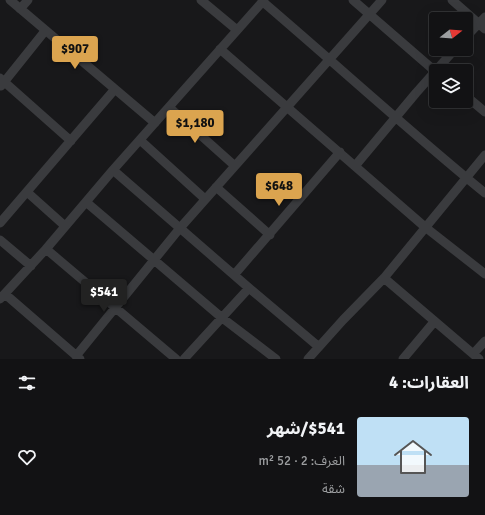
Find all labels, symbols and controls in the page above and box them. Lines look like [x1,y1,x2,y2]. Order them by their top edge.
north arrow [429,12,473,56]
map controls [429,12,473,108]
pin: $907 [51,36,99,70]
text: $907 [61,41,89,57]
button: layers [429,64,473,108]
pin: $1,180 [162,110,228,144]
text: $1,180 [176,115,214,131]
pin: $648 [255,173,303,207]
text: $648 [265,178,293,194]
pin: $541 [80,279,128,313]
text: $541 [90,284,118,300]
icon: filters [16,372,38,394]
text: العقارات: 4 [389,372,469,393]
text: $541/شهر [267,418,345,439]
icon: home [389,433,437,481]
icon: heart [16,446,38,468]
text: الغرف: 2 · 52 m² [258,453,345,469]
text: شقة [322,481,345,497]

